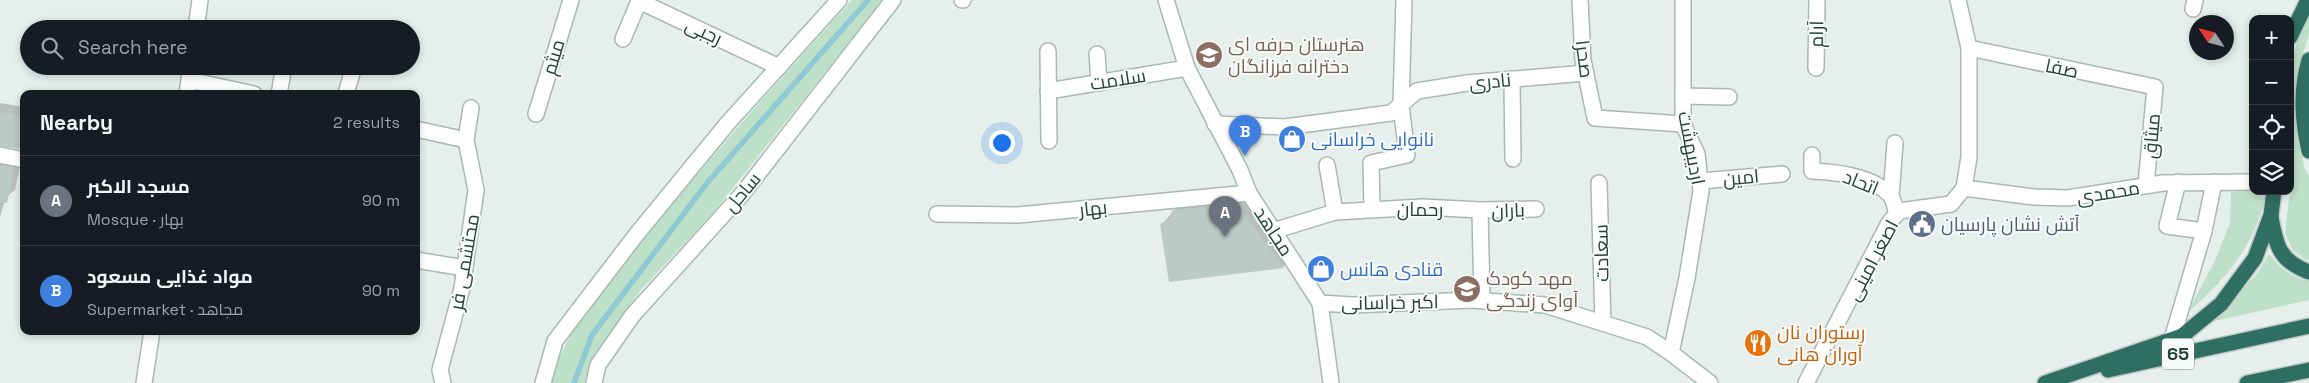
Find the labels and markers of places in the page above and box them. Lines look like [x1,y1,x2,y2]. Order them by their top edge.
place label: هنرستان حرفه ای دخترانه فرزانگان [1228,32,1365,79]
school or university icon: هنرستان حرفه ای دخترانه فرزانگان [1194,40,1224,70]
pin: B [1229,115,1261,156]
shop icon: نانوایی خراسانی [1277,124,1307,154]
place label: نانوایی خراسانی [1311,127,1434,152]
pin: A [1209,196,1241,237]
public building icon: آتش نشان پارسیان [1907,209,1937,239]
place label: آتش نشان پارسیان [1941,212,2080,237]
shop icon: قنادی هانس [1306,254,1336,284]
place label: قنادی هانس [1340,257,1443,282]
place label: مهد کودک آوای زندگی [1486,266,1578,313]
school or university icon: مهد کودک آوای زندگی [1452,274,1482,304]
place label: رستوران نان آوران هانی [1777,320,1865,367]
restaurant icon: رستوران نان آوران هانی [1743,328,1773,358]

